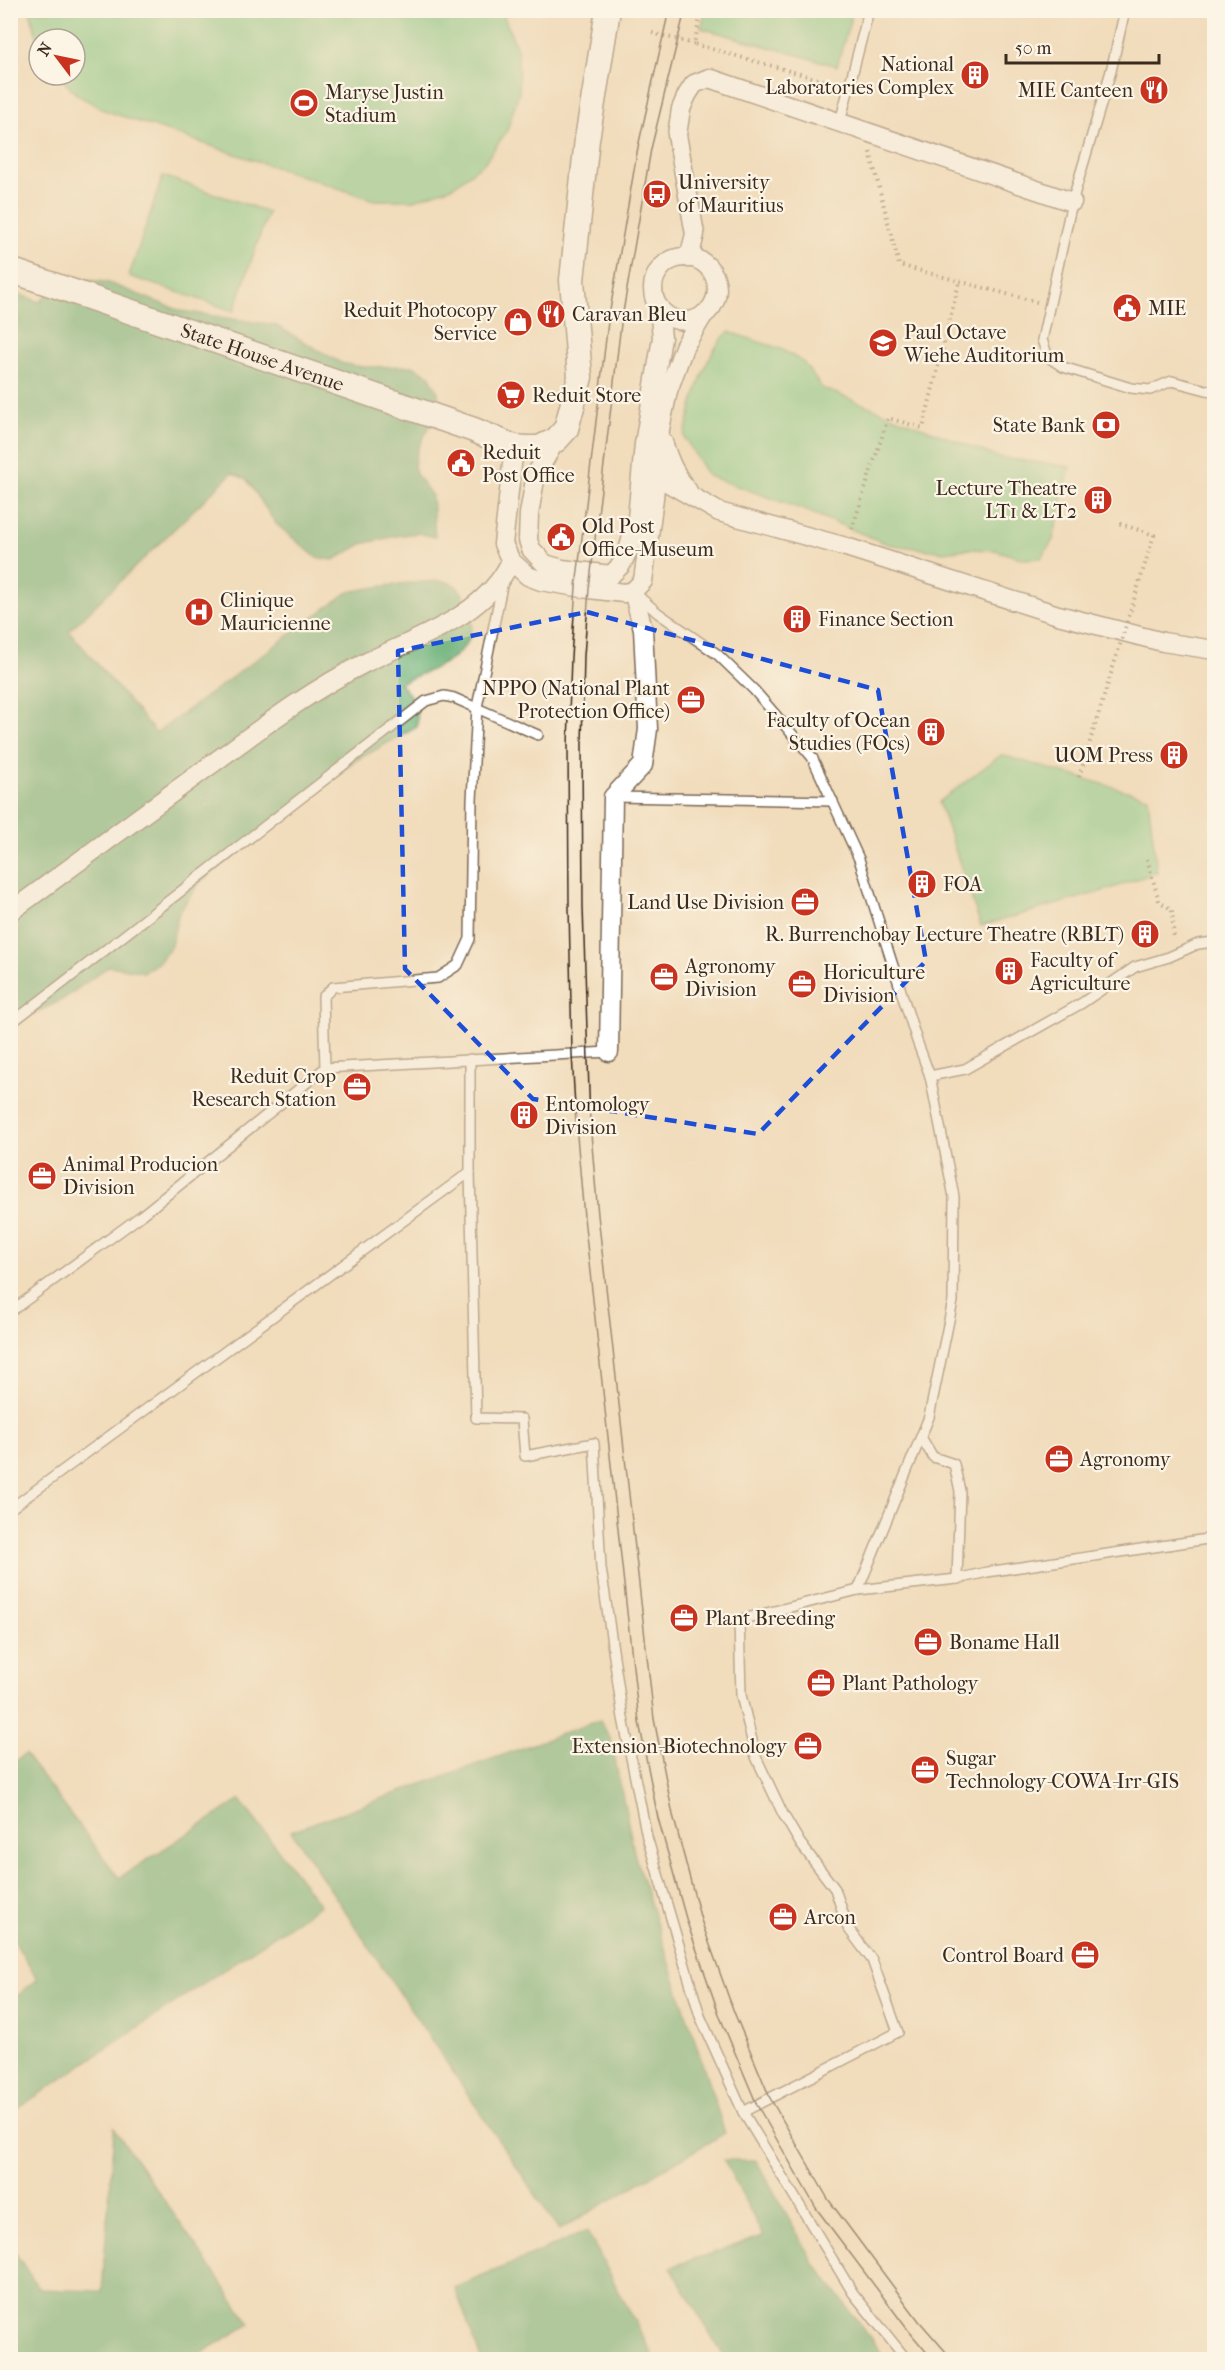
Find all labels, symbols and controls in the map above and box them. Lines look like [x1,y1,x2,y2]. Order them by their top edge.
north arrow [27,27,87,87]
scale bar [1006,27,1159,65]
text: N [33,38,56,59]
text: 50 m [1015,38,1052,59]
place label: National Laboratories Complex [765,53,955,99]
building icon: National Laboratories Complex [959,59,991,91]
restaurant icon: MIE Canteen [1138,74,1170,106]
place label: MIE Canteen [1018,79,1133,102]
place label: Maryse Justin Stadium [325,81,444,127]
sports icon: Maryse Justin Stadium [288,87,320,119]
place label: University of Mauritius [678,171,784,217]
bus stop icon: University of Mauritius [641,178,673,210]
public building icon: MIE [1111,292,1143,324]
place label: MIE [1148,297,1186,320]
restaurant icon: Caravan Bleu [535,298,567,330]
place label: Reduit Photocopy Service [343,299,498,345]
place label: Caravan Bleu [572,303,687,326]
shop icon: Reduit Photocopy Service [502,306,534,338]
street label: State House Avenue [178,319,347,396]
place label: Paul Octave Wiehe Auditorium [903,321,1065,367]
school or university icon: Paul Octave Wiehe Auditorium [867,327,899,359]
supermarket icon: Reduit Store [495,379,527,411]
place label: Reduit Store [532,384,641,407]
bank icon: State Bank [1090,409,1122,441]
place label: State Bank [993,414,1086,437]
place label: Reduit Post Office [482,441,575,487]
public building icon: Reduit Post Office [445,447,477,479]
place label: Lecture Theatre LT1 & LT2 [936,477,1077,523]
building icon: Lecture Theatre LT1 & LT2 [1082,484,1114,516]
place label: Old Post Office-Museum [582,515,714,561]
public building icon: Old Post Office-Museum [545,521,577,553]
place label: Clinique Mauricienne [220,589,331,635]
hospital icon: Clinique Mauricienne [183,596,215,628]
building icon: Finance Section [781,603,813,635]
place label: Finance Section [818,608,954,631]
place label: NPPO (National Plant Protection Office) [482,677,670,723]
office icon: NPPO (National Plant Protection Office) [675,684,707,716]
place label: Faculty of Ocean Studies (FOcs) [766,709,910,755]
building icon: Faculty of Ocean Studies (FOcs) [915,716,947,748]
building icon: UOM Press [1158,739,1190,771]
place label: UOM Press [1054,744,1153,767]
building icon: FOA [906,868,938,900]
place label: FOA [943,873,983,896]
office icon: Land Use Division [789,886,821,918]
place label: Land Use Division [627,891,784,914]
building icon: R. Burrenchobay Lecture Theatre (RBLT) [1129,918,1161,950]
place label: R. Burrenchobay Lecture Theatre (RBLT) [765,923,1124,946]
place label: Faculty of Agriculture [1029,949,1130,995]
place label: Agronomy Division [684,955,777,1001]
building icon: Faculty of Agriculture [993,955,1025,987]
office icon: Agronomy Division [648,961,680,993]
place label: Horiculture Division [823,961,925,1007]
office icon: Horiculture Division [786,968,818,1000]
place label: Reduit Crop Research Station [191,1065,336,1111]
office icon: Reduit Crop Research Station [341,1071,373,1103]
place label: Entomology Division [545,1093,651,1139]
building icon: Entomology Division [508,1099,540,1131]
place label: Animal Producion Division [62,1153,218,1199]
office icon: Animal Producion Division [26,1160,58,1192]
office icon: Agronomy [1043,1443,1075,1475]
place label: Agronomy [1079,1448,1172,1471]
office icon: Plant Breeding [668,1602,700,1634]
place label: Plant Breeding [705,1607,835,1630]
office icon: Boname Hall [912,1626,944,1658]
place label: Boname Hall [949,1631,1060,1654]
office icon: Plant Pathology [805,1667,837,1699]
place label: Plant Pathology [842,1672,979,1695]
office icon: Extension-Biotechnology [792,1730,824,1762]
place label: Extension-Biotechnology [572,1735,788,1758]
place label: Sugar Technology-COWA-Irr-GIS [946,1747,1179,1793]
office icon: Sugar Technology-COWA-Irr-GIS [909,1754,941,1786]
office icon: Arcon [767,1901,799,1933]
place label: Arcon [803,1906,856,1929]
office icon: Control Board [1069,1939,1101,1971]
place label: Control Board [942,1944,1065,1967]

